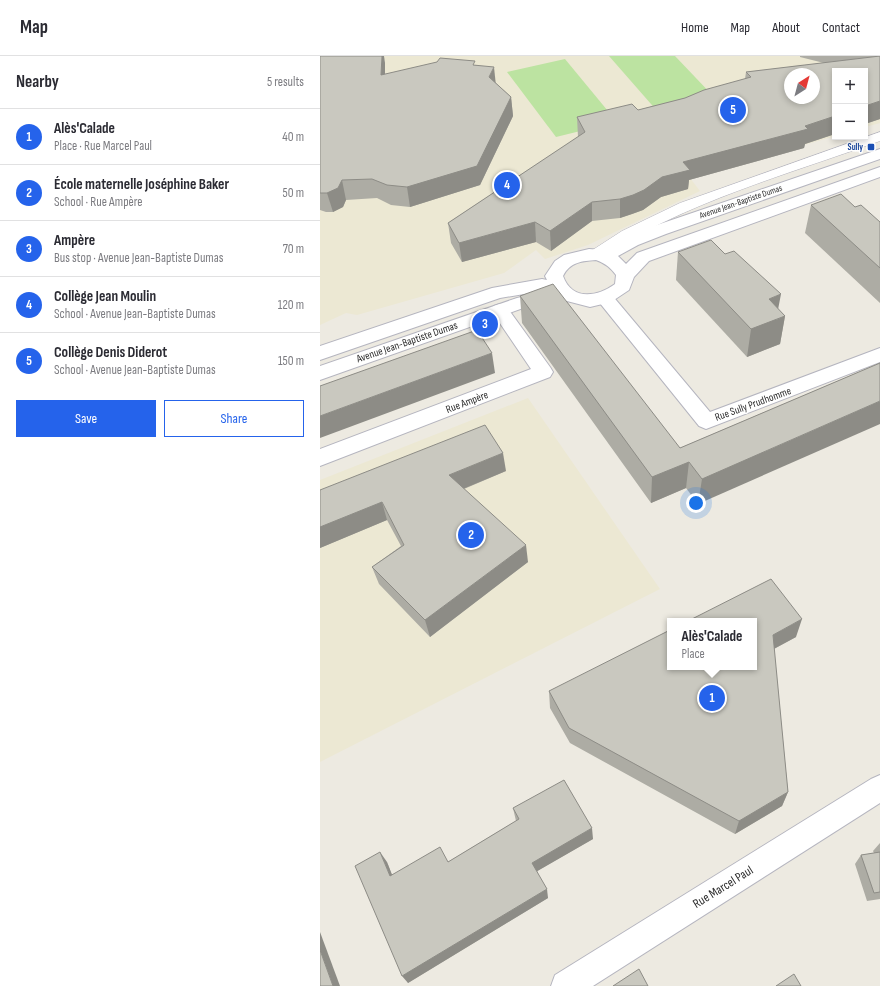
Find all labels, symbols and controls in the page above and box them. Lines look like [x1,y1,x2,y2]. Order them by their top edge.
text: Map [20,16,48,39]
text: Home [681,19,709,36]
text: Map [731,19,750,36]
text: About [772,19,800,36]
text: Contact [822,19,860,36]
north arrow [784,68,820,104]
map controls [832,68,868,140]
button: + [832,68,868,104]
text: Nearby [16,72,59,92]
text: 5 results [267,74,304,90]
pin: 5 [720,95,746,125]
button: − [832,104,868,140]
text: Alès'Calade [54,119,115,138]
text: 1 [26,129,32,145]
text: 40 m [282,129,304,145]
text: Place · Rue Marcel Paul [54,138,152,154]
place label: Sully [848,142,863,153]
marker: Sully [866,142,876,152]
pin: 4 [494,170,520,200]
text: École maternelle Joséphine Baker [54,175,229,194]
street label: Avenue Jean-Baptiste Dumas [697,183,784,222]
text: 2 [26,185,32,201]
text: 50 m [283,185,304,201]
text: School · Rue Ampère [54,194,143,210]
text: Ampère [54,231,95,250]
text: 3 [26,241,32,257]
text: 70 m [283,241,304,257]
text: Bus stop · Avenue Jean-Baptiste Dumas [54,250,223,266]
text: Collège Jean Moulin [54,287,156,306]
text: 4 [26,297,32,313]
text: 120 m [278,297,304,313]
text: School · Avenue Jean-Baptiste Dumas [54,306,216,322]
pin: 3 [472,309,498,339]
street label: Avenue Jean-Baptiste Dumas [354,319,459,366]
text: Collège Denis Diderot [54,343,167,362]
text: 5 [26,353,32,369]
text: 150 m [278,353,304,369]
text: School · Avenue Jean-Baptiste Dumas [54,362,216,378]
street label: Rue Sully Prudhomme [713,384,793,424]
street label: Rue Ampère [444,388,490,416]
button: Save [16,400,156,437]
button: Share [164,400,304,437]
your location [686,493,706,513]
pin: 2 [458,520,484,550]
popup [667,618,757,670]
text: Alès'Calade [682,627,742,646]
text: Place [682,646,705,662]
pin: 1 [699,683,725,713]
street label: Rue Marcel Paul [690,862,756,912]

